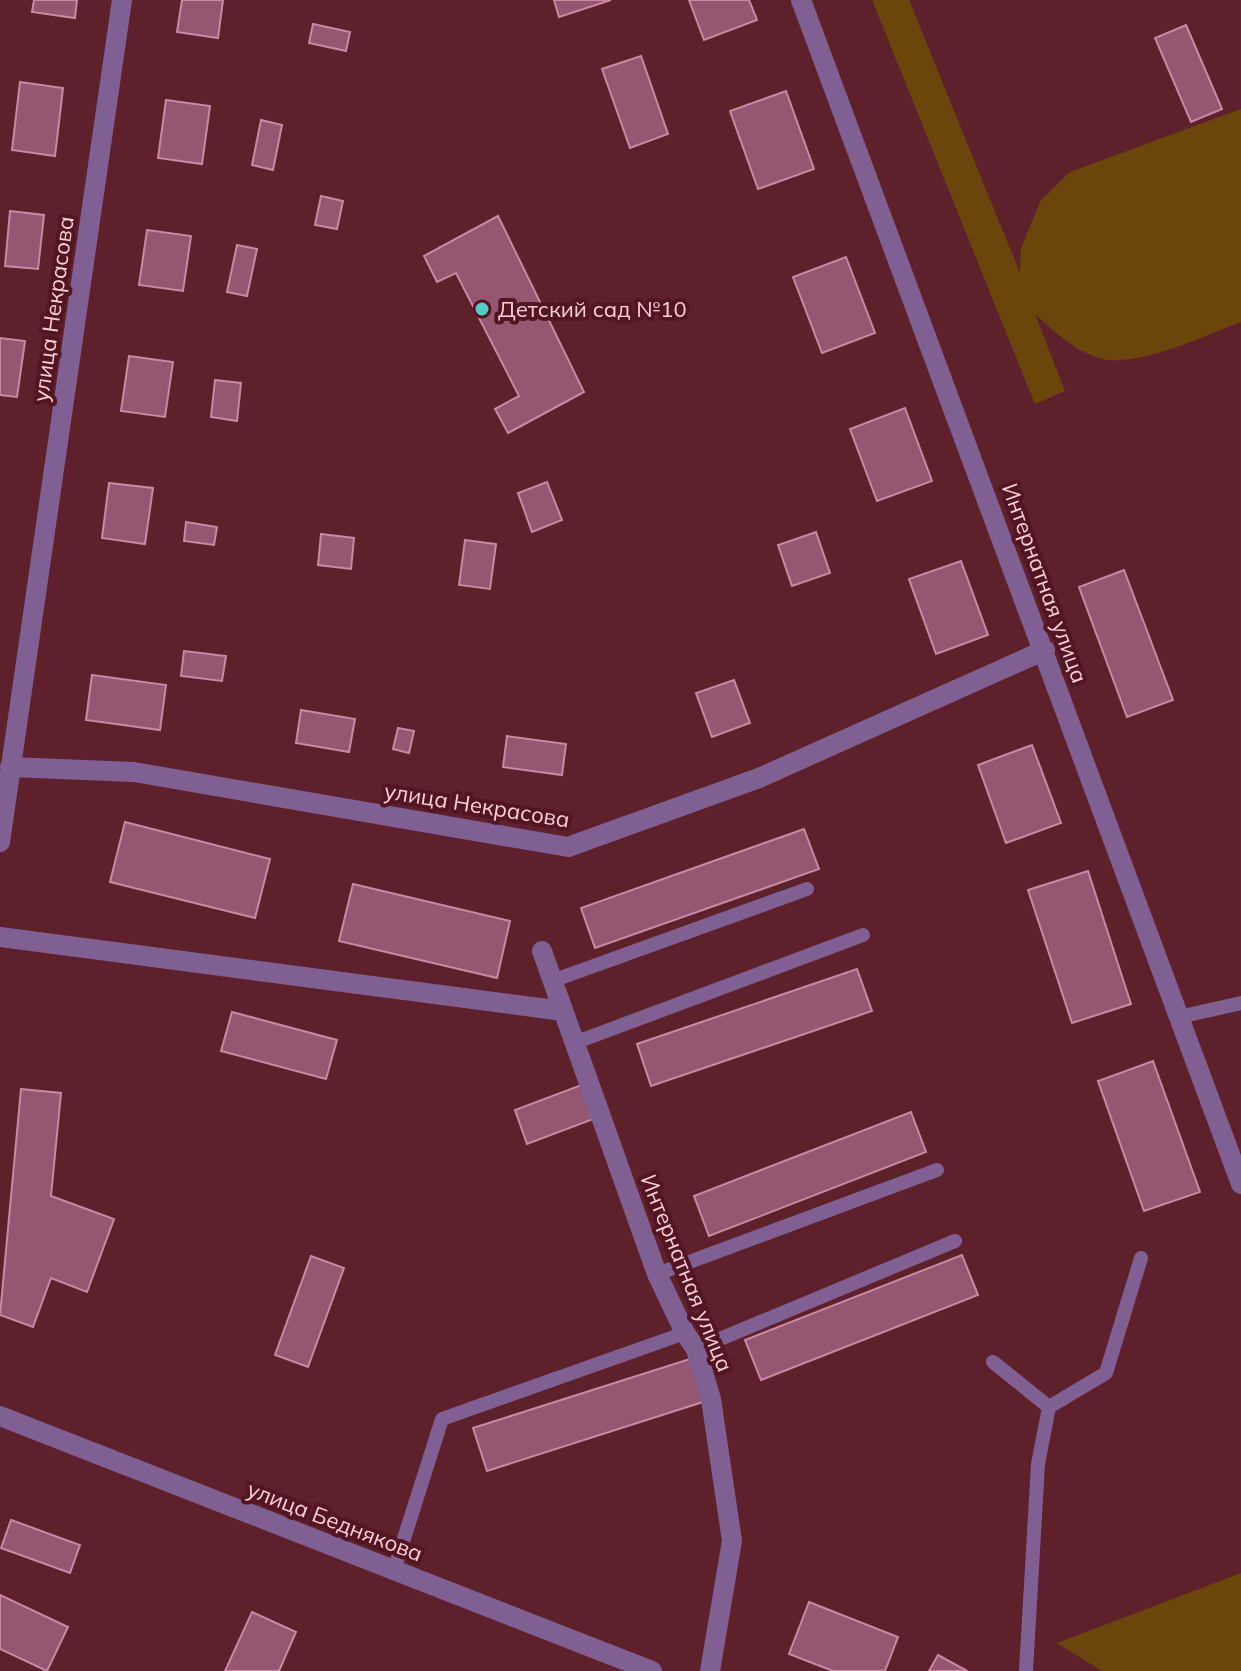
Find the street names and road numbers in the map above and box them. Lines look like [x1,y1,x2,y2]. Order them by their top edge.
street label: улица Некрасова [26,214,80,404]
street label: Интернатная улица [996,479,1094,687]
street label: улица Некрасова [382,777,572,833]
street label: Интернатная улица [635,1170,739,1376]
street label: улица Беднякова [243,1475,427,1567]

